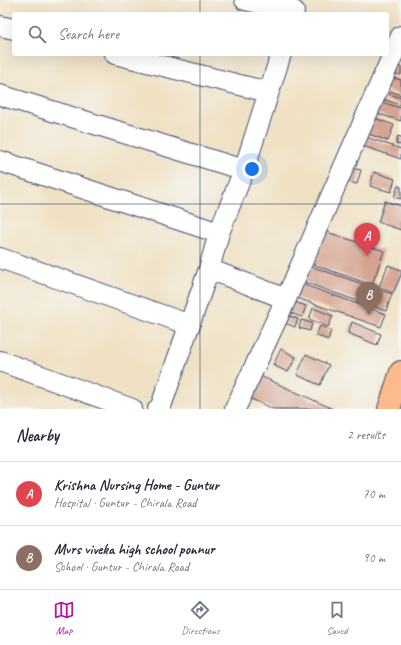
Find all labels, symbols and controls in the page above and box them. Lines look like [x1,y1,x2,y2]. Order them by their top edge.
search box [12,12,389,56]
icon: search [26,23,48,45]
text: Search here [58,25,119,44]
your location [242,159,262,179]
pin: A [354,223,380,256]
pin: B [356,282,382,315]
text: Nearby [16,425,59,446]
text: 2 results [347,427,385,443]
text: Krishna Nursing Home - Guntur [54,476,219,495]
text: A [26,486,32,502]
text: 70 m [363,486,385,502]
text: Hospital · Guntur - Chirala Road [54,495,196,511]
text: Mvrs viveka high school ponnur [54,540,214,559]
text: B [26,550,32,566]
text: 90 m [363,550,385,566]
text: School · Guntur - Chirala Road [54,559,189,575]
tab: Map [53,599,75,637]
tab: Directions [181,599,220,637]
tab: Saved [326,599,348,637]

